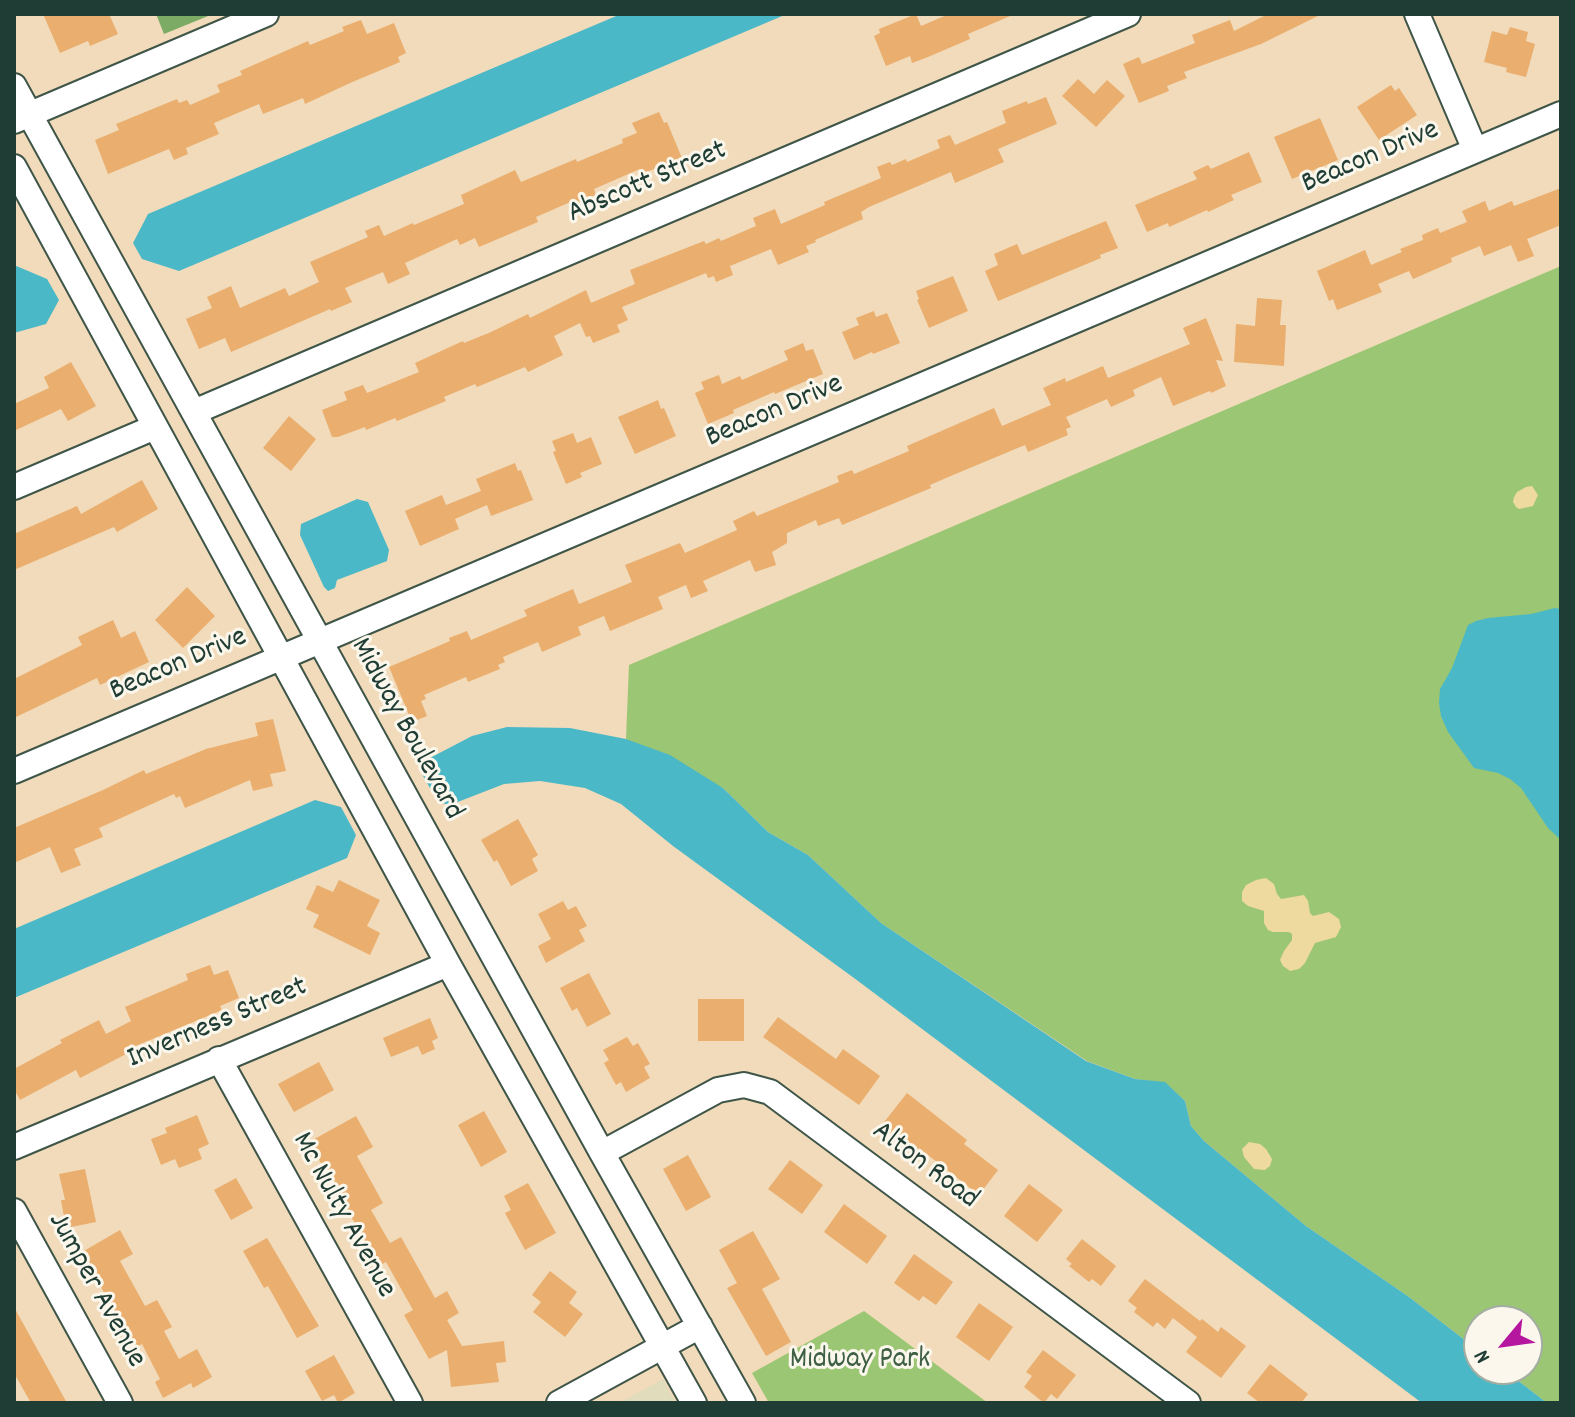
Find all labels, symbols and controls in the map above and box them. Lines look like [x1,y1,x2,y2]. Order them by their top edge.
street label: Beacon Drive [1297,114,1445,204]
street label: Abscott Street [563,134,733,234]
street label: Beacon Drive [701,368,849,458]
street label: Beacon Drive [105,621,253,711]
street label: Midway Boulevard [340,633,470,827]
street label: Inverness Street [123,971,313,1079]
street label: Alton Road [863,1115,985,1219]
street label: Mc Nulty Avenue [282,1127,402,1305]
street label: Jumper Avenue [38,1207,152,1375]
north arrow [1463,1305,1543,1385]
park label: Midway Park [790,1344,930,1380]
text: N [1467,1344,1500,1368]

